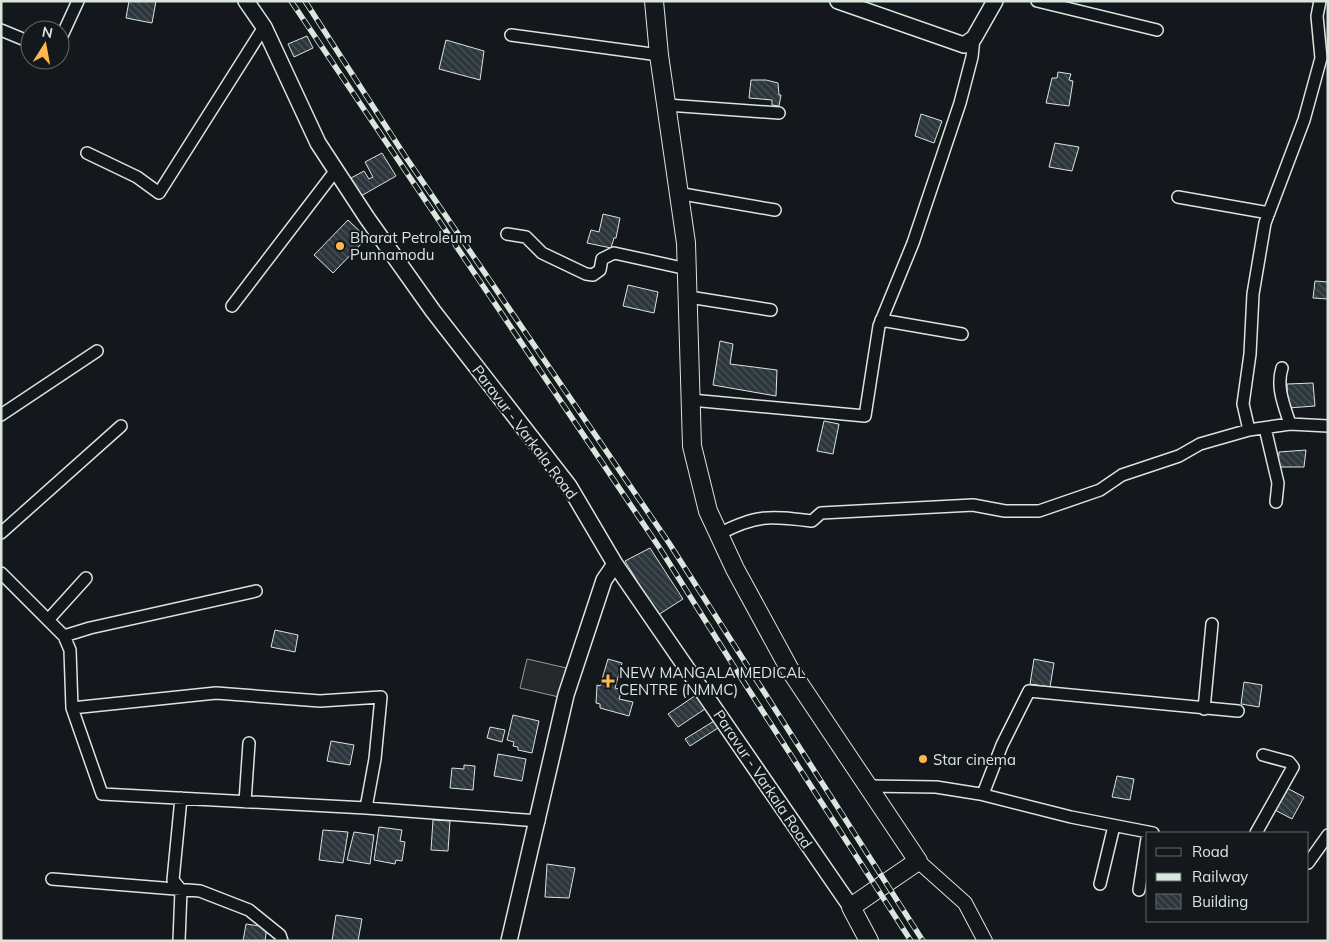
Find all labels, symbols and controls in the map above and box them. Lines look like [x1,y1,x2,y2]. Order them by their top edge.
north arrow [20,20,70,70]
text: N [41,22,54,42]
place label: Bharat Petroleum Punnamodu [350,228,472,264]
marker: Bharat Petroleum Punnamodu [334,240,346,252]
street label: Paravur - Varkala Road [468,361,582,503]
place label: NEW MANGALA MEDICAL CENTRE (NMMC) [619,663,805,699]
marker: NEW MANGALA MEDICAL CENTRE (NMMC) [601,674,615,688]
street label: Paravur - Varkala Road [710,706,816,852]
place label: Star cinema [933,750,1016,769]
marker: Star cinema [917,753,929,765]
legend [1146,832,1309,922]
text: Road [1192,842,1229,861]
text: Railway [1192,867,1248,886]
text: Building [1192,892,1248,911]

